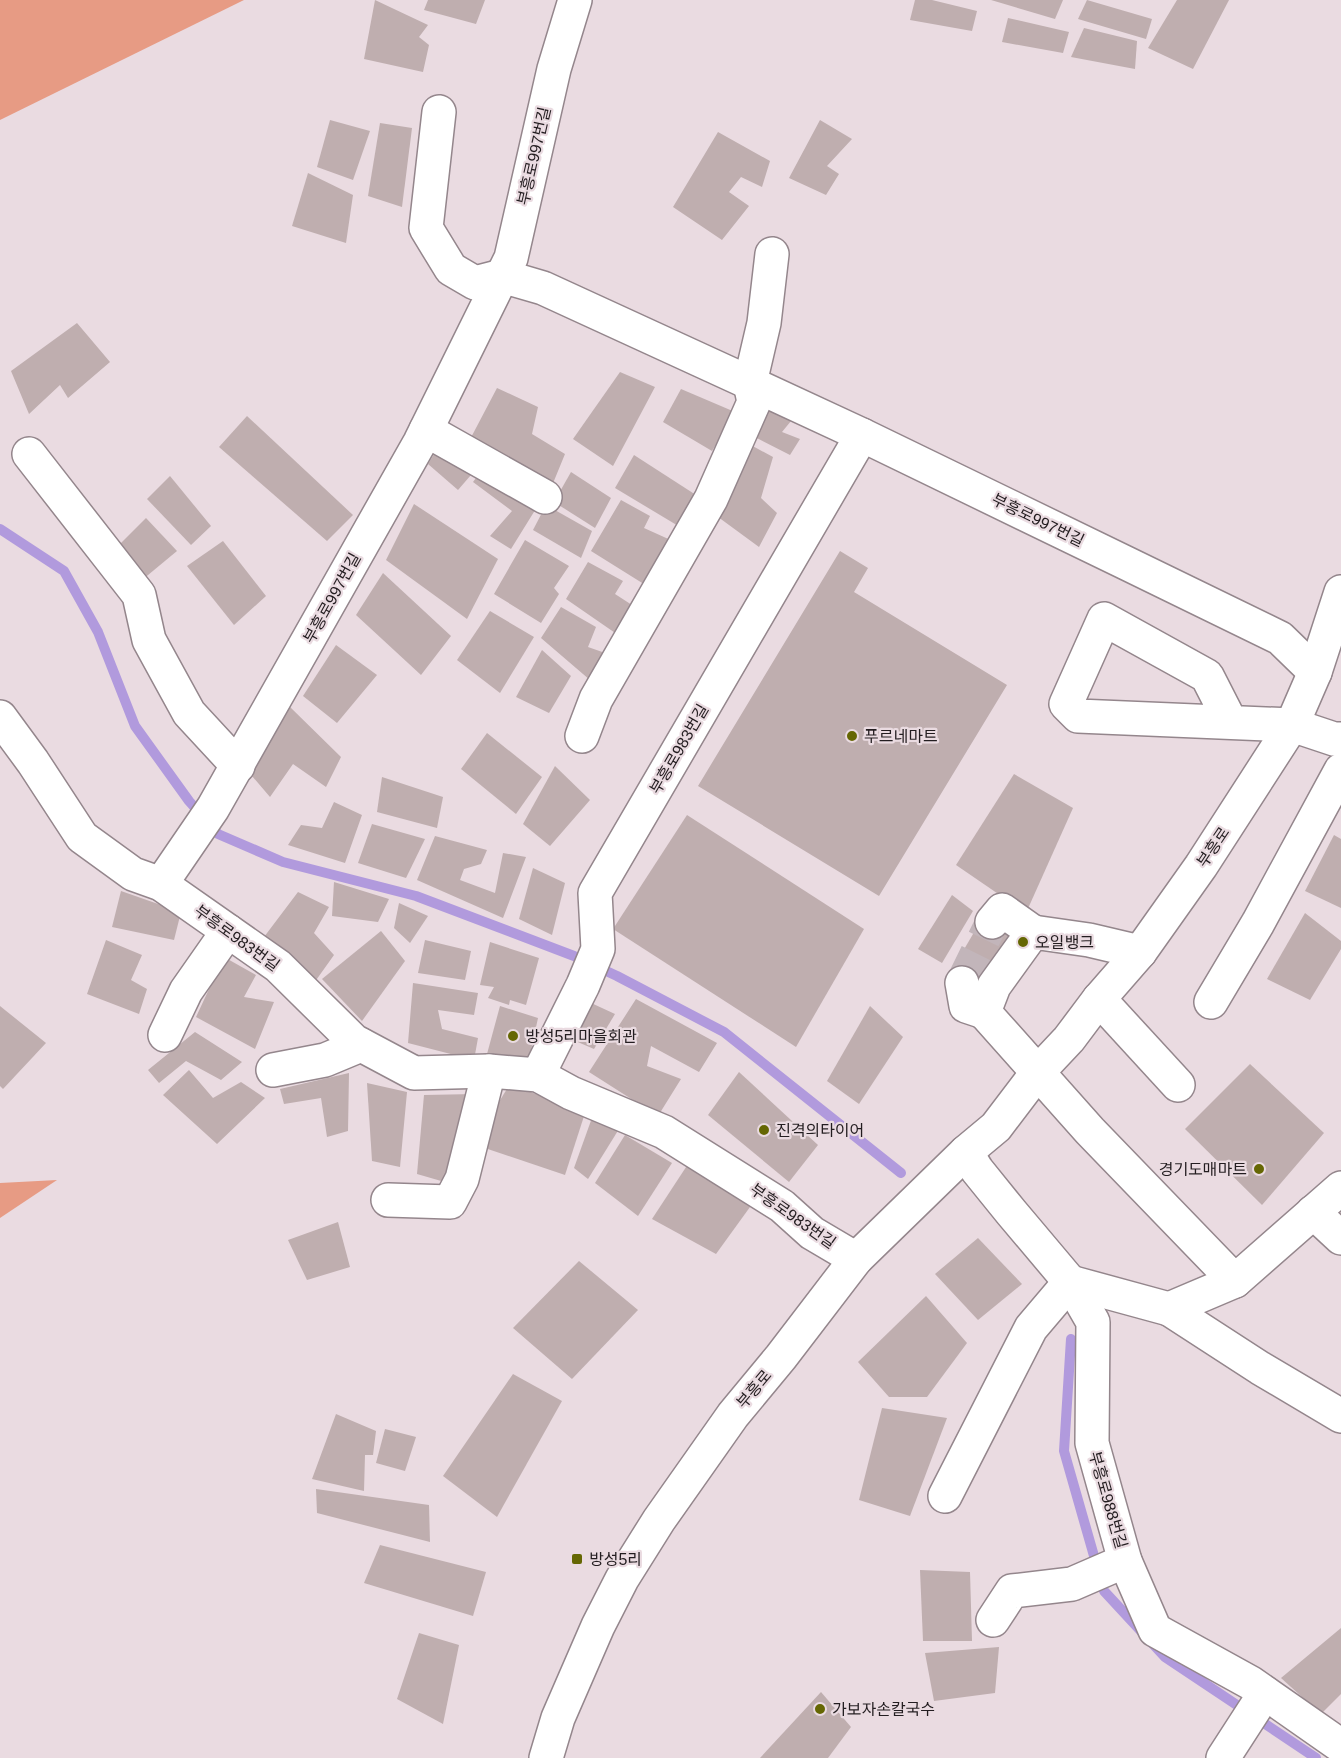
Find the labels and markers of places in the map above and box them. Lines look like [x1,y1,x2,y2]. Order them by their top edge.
place label: 푸르네마트 [864,728,938,745]
marker: 푸르네마트 [845,729,859,743]
place label: 오일뱅크 [1035,934,1094,951]
marker: 오일뱅크 [1016,935,1030,949]
place label: 방성5리마을회관 [525,1028,637,1045]
marker: 방성5리마을회관 [506,1029,520,1043]
place label: 진격의타이어 [776,1122,864,1139]
marker: 진격의타이어 [757,1123,771,1137]
place label: 경기도매마트 [1159,1161,1247,1178]
marker: 경기도매마트 [1252,1162,1266,1176]
place label: 방성5리 [589,1551,642,1568]
marker: 방성5리 [570,1552,584,1566]
place label: 가보자손칼국수 [832,1701,935,1718]
marker: 가보자손칼국수 [813,1702,827,1716]

